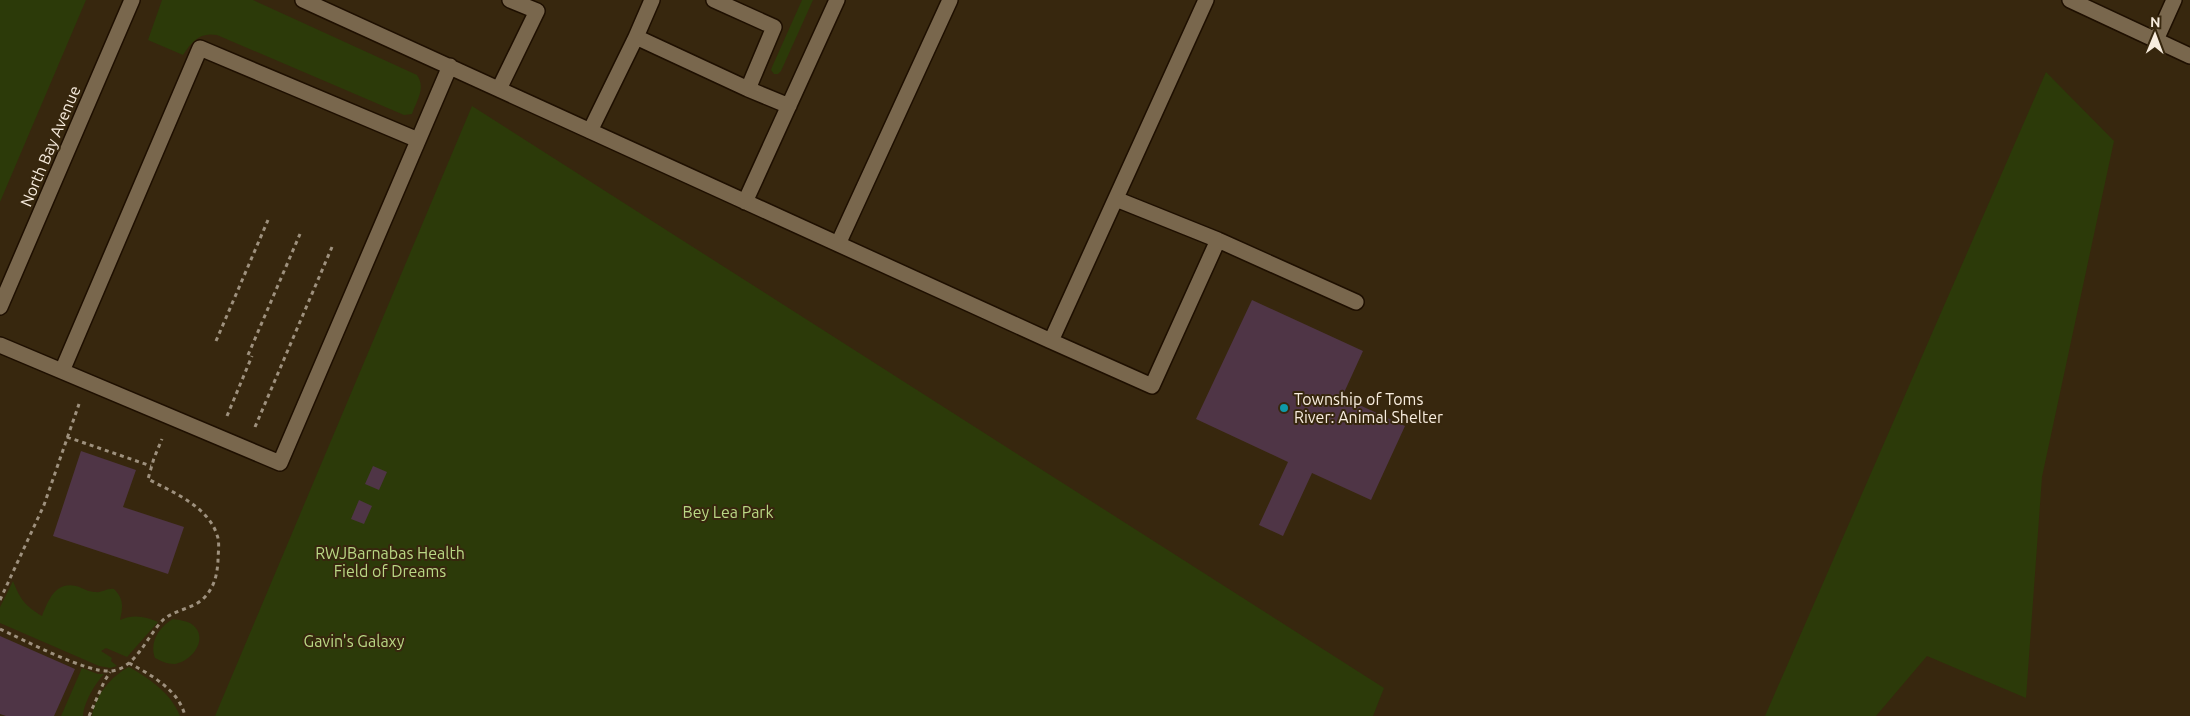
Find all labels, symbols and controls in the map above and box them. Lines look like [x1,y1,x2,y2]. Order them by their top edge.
north arrow [2130,10,2180,60]
text: N [2150,14,2161,30]
street label: North Bay Avenue [16,83,84,209]
place label: Township of Toms River: Animal Shelter [1294,390,1443,426]
marker: Township of Toms River: Animal Shelter [1278,402,1290,414]
park label: Bey Lea Park [682,503,774,521]
park label: RWJBarnabas Health Field of Dreams [315,544,465,580]
park label: Gavin's Galaxy [304,632,405,650]

